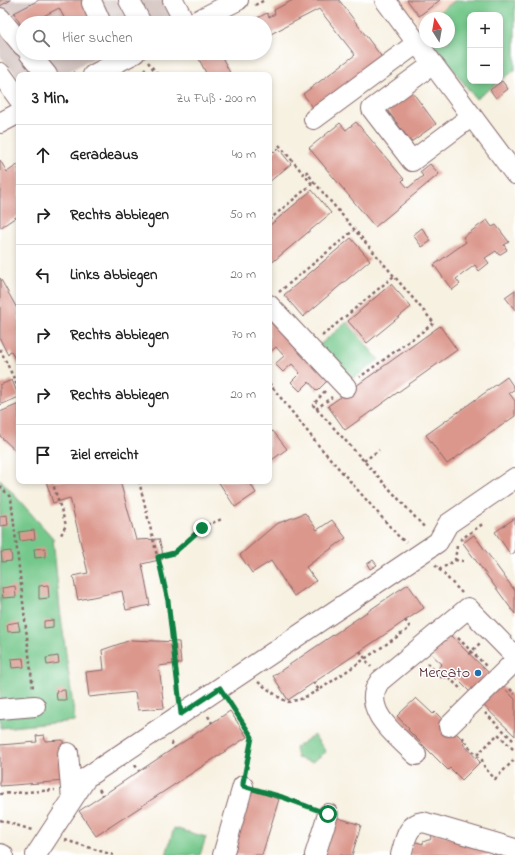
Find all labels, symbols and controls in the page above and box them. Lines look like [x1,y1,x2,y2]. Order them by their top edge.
north arrow [419,12,455,48]
map controls [467,12,503,84]
button: + [467,12,503,48]
search box [16,16,272,60]
icon: search [30,27,52,49]
text: Hier suchen [62,27,133,49]
button: − [467,48,503,84]
text: 3 Min. [32,86,69,111]
text: Zu Fuß · 200 m [176,89,256,108]
icon: ahead [32,144,54,166]
text: Geradeaus [70,144,138,166]
text: 40 m [232,145,256,164]
icon: right [32,204,54,226]
text: Rechts abbiegen [70,204,169,226]
text: 50 m [230,205,256,224]
icon: left [32,264,54,286]
text: Links abbiegen [70,264,157,286]
text: 20 m [231,265,256,284]
icon: right [32,324,54,346]
text: Rechts abbiegen [70,324,169,346]
text: 70 m [232,325,256,344]
icon: right [32,384,54,406]
text: Rechts abbiegen [70,384,169,406]
text: 20 m [231,385,256,404]
icon: arrive [32,444,54,466]
text: Ziel erreicht [70,444,138,466]
route end [193,519,211,537]
place label: Mercato [419,661,470,685]
marker: Mercato [473,668,483,678]
route start [319,805,337,823]

